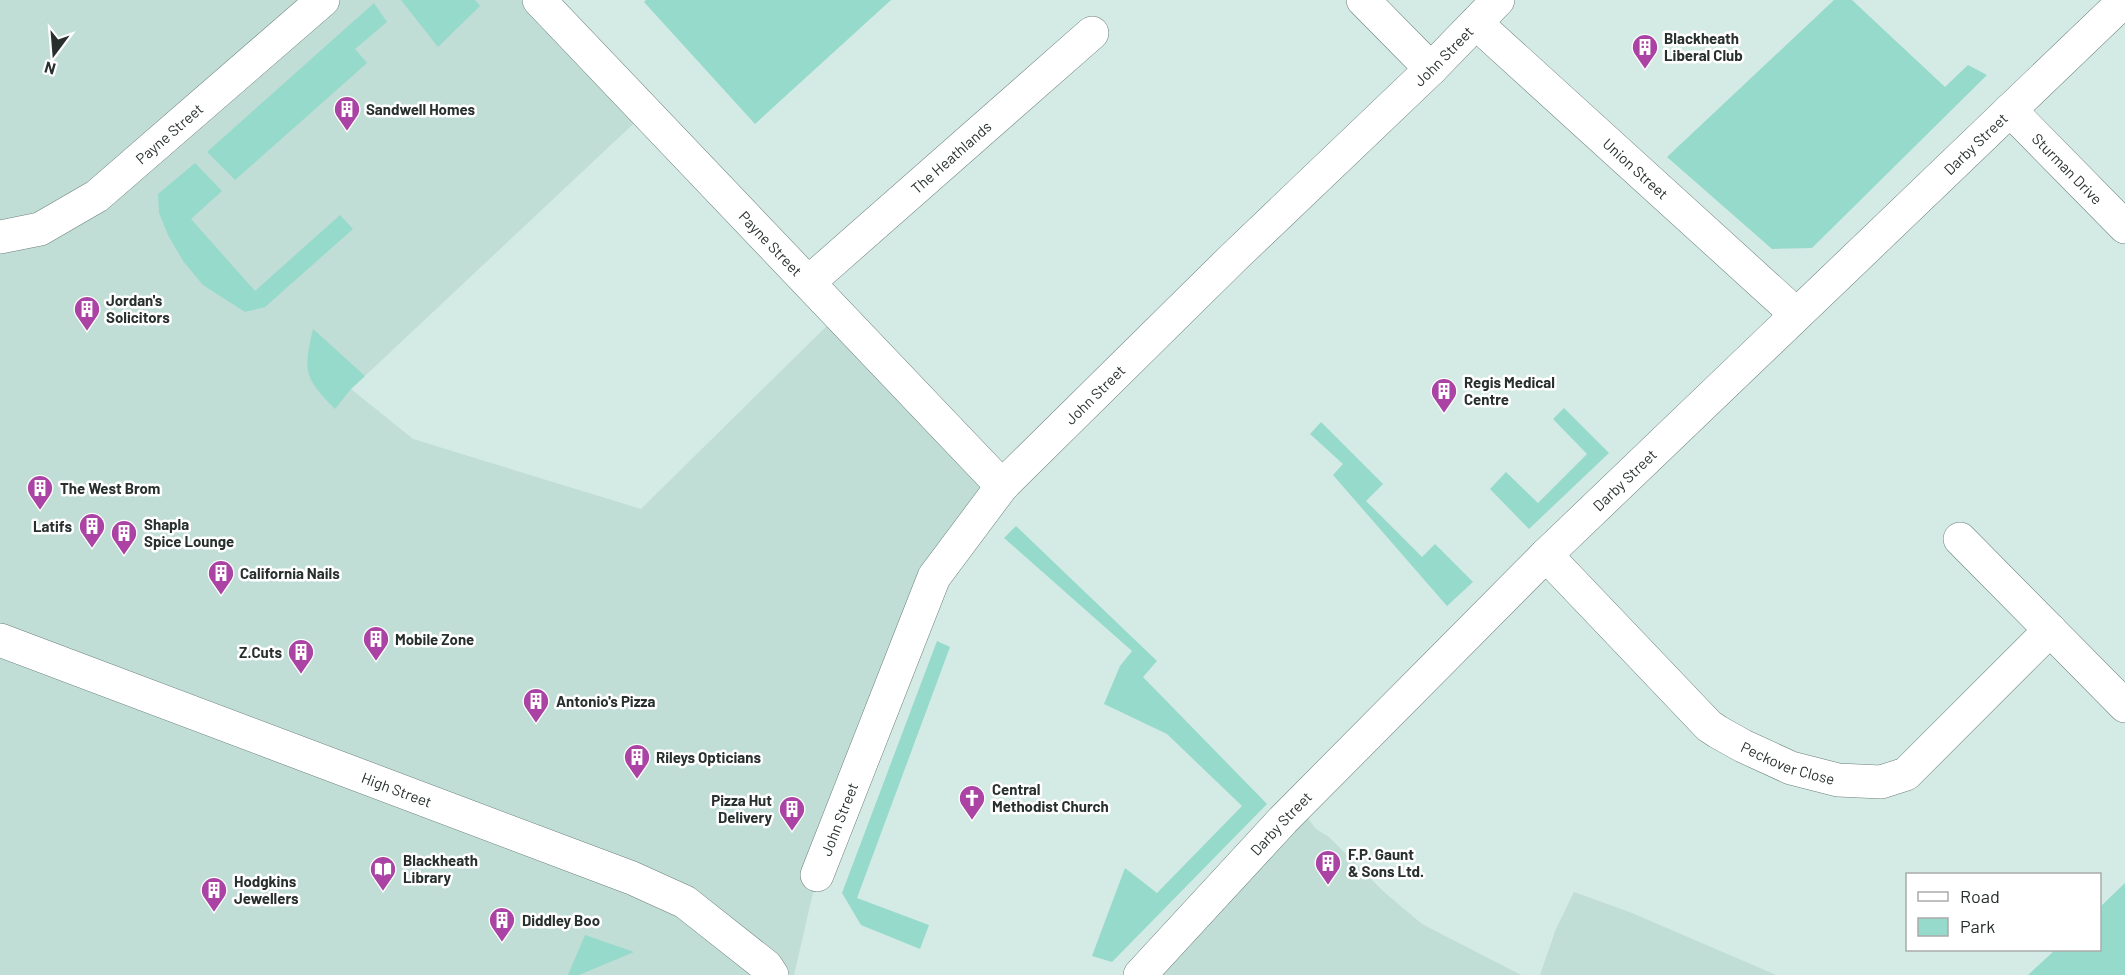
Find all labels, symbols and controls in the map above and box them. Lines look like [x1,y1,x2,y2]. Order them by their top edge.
street label: John Street [1410,22,1477,90]
north arrow [24,24,84,84]
place label: Blackheath Liberal Club [1664,29,1743,64]
building icon: Blackheath Liberal Club [1630,32,1660,70]
text: N [42,58,57,79]
building icon: Sandwell Homes [332,94,362,132]
street label: Payne Street [132,99,206,168]
place label: Sandwell Homes [366,100,476,118]
street label: Darby Street [1940,109,2011,178]
street label: The Heathlands [907,117,995,197]
street label: Sturman Drive [2029,129,2106,208]
street label: Union Street [1599,134,1672,203]
street label: Payne Street [736,207,806,280]
place label: Jordan's Solicitors [106,291,170,326]
building icon: Jordan's Solicitors [72,294,102,332]
street label: John Street [1061,361,1128,428]
place label: Regis Medical Centre [1464,373,1555,408]
building icon: Regis Medical Centre [1429,376,1459,414]
street label: Darby Street [1589,445,1660,514]
building icon: The West Brom [25,473,55,511]
place label: The West Brom [60,479,160,497]
building icon: Latifs [77,511,107,549]
place label: Shapla Spice Lounge [144,515,234,550]
place label: Latifs [33,517,72,535]
building icon: Shapla Spice Lounge [109,518,139,556]
building icon: California Nails [206,558,236,596]
place label: California Nails [240,564,340,582]
building icon: Mobile Zone [361,624,391,662]
place label: Mobile Zone [395,630,474,648]
building icon: Z.Cuts [286,637,316,675]
place label: Z.Cuts [239,643,282,661]
building icon: Antonio's Pizza [521,686,551,724]
place label: Antonio's Pizza [556,692,655,710]
street label: Peckover Close [1738,737,1837,788]
building icon: Rileys Opticians [622,742,652,780]
place label: Rileys Opticians [656,748,761,766]
street label: High Street [359,768,434,811]
street label: John Street [816,780,861,858]
place label: Central Methodist Church [992,780,1109,815]
church icon: Central Methodist Church [957,783,987,821]
street label: Darby Street [1246,788,1315,859]
place label: Pizza Hut Delivery [711,791,772,826]
building icon: Pizza Hut Delivery [777,794,807,832]
place label: F.P. Gaunt & Sons Ltd. [1348,845,1424,880]
building icon: F.P. Gaunt & Sons Ltd. [1313,848,1343,886]
place label: Blackheath Library [403,851,478,886]
library icon: Blackheath Library [368,854,398,892]
place label: Hodgkins Jewellers [234,872,299,907]
legend [1906,873,2101,951]
building icon: Hodgkins Jewellers [199,875,229,913]
text: Road [1960,885,2000,907]
building icon: Diddley Boo [487,905,517,943]
place label: Diddley Boo [522,911,600,929]
text: Park [1960,915,1995,937]

